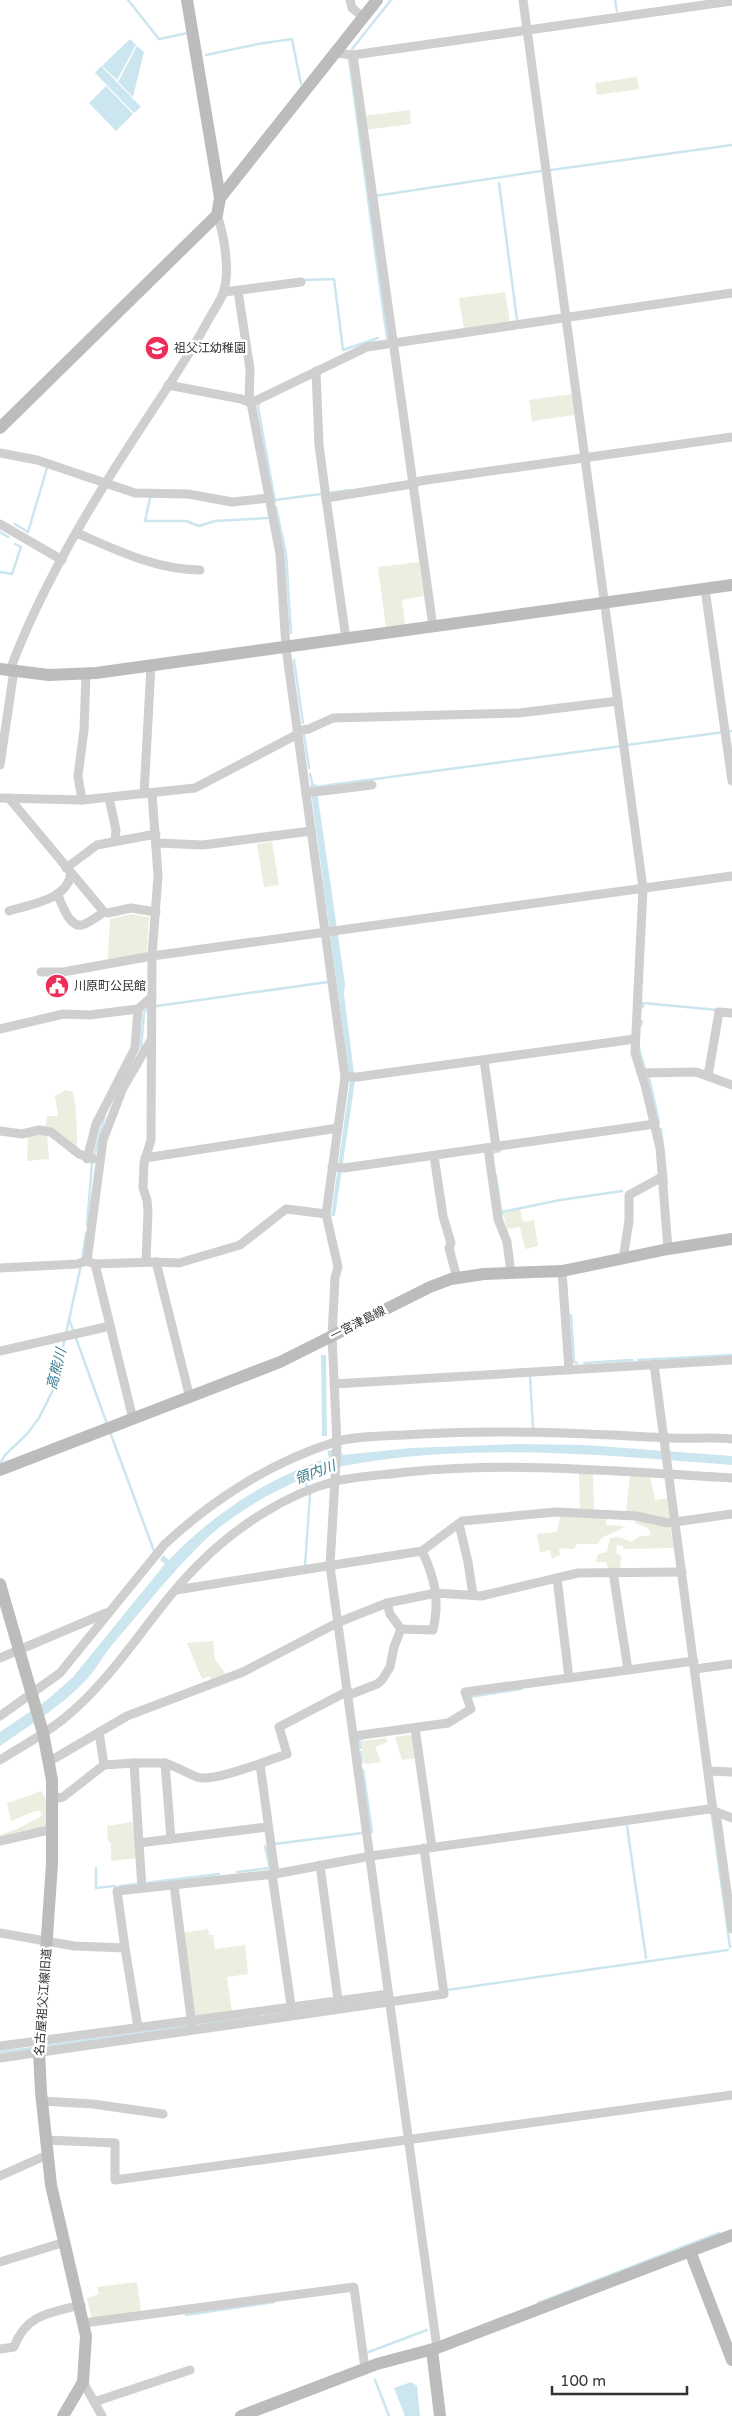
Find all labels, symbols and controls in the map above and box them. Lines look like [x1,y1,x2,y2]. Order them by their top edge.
school or university icon: 祖父江幼稚園 [144,335,170,361]
place label: 祖父江幼稚園 [174,341,246,355]
public building icon: 川原町公民館 [44,973,70,999]
place label: 川原町公民館 [74,979,146,993]
street label: 一宮津島線 [328,1303,388,1343]
water label: 高熊川 [43,1345,70,1392]
water label: 領内川 [293,1457,340,1488]
street label: 名古屋祖父江線旧道 [32,1948,54,2056]
scale bar [552,2364,687,2396]
text: 100 m [560,2372,606,2390]

